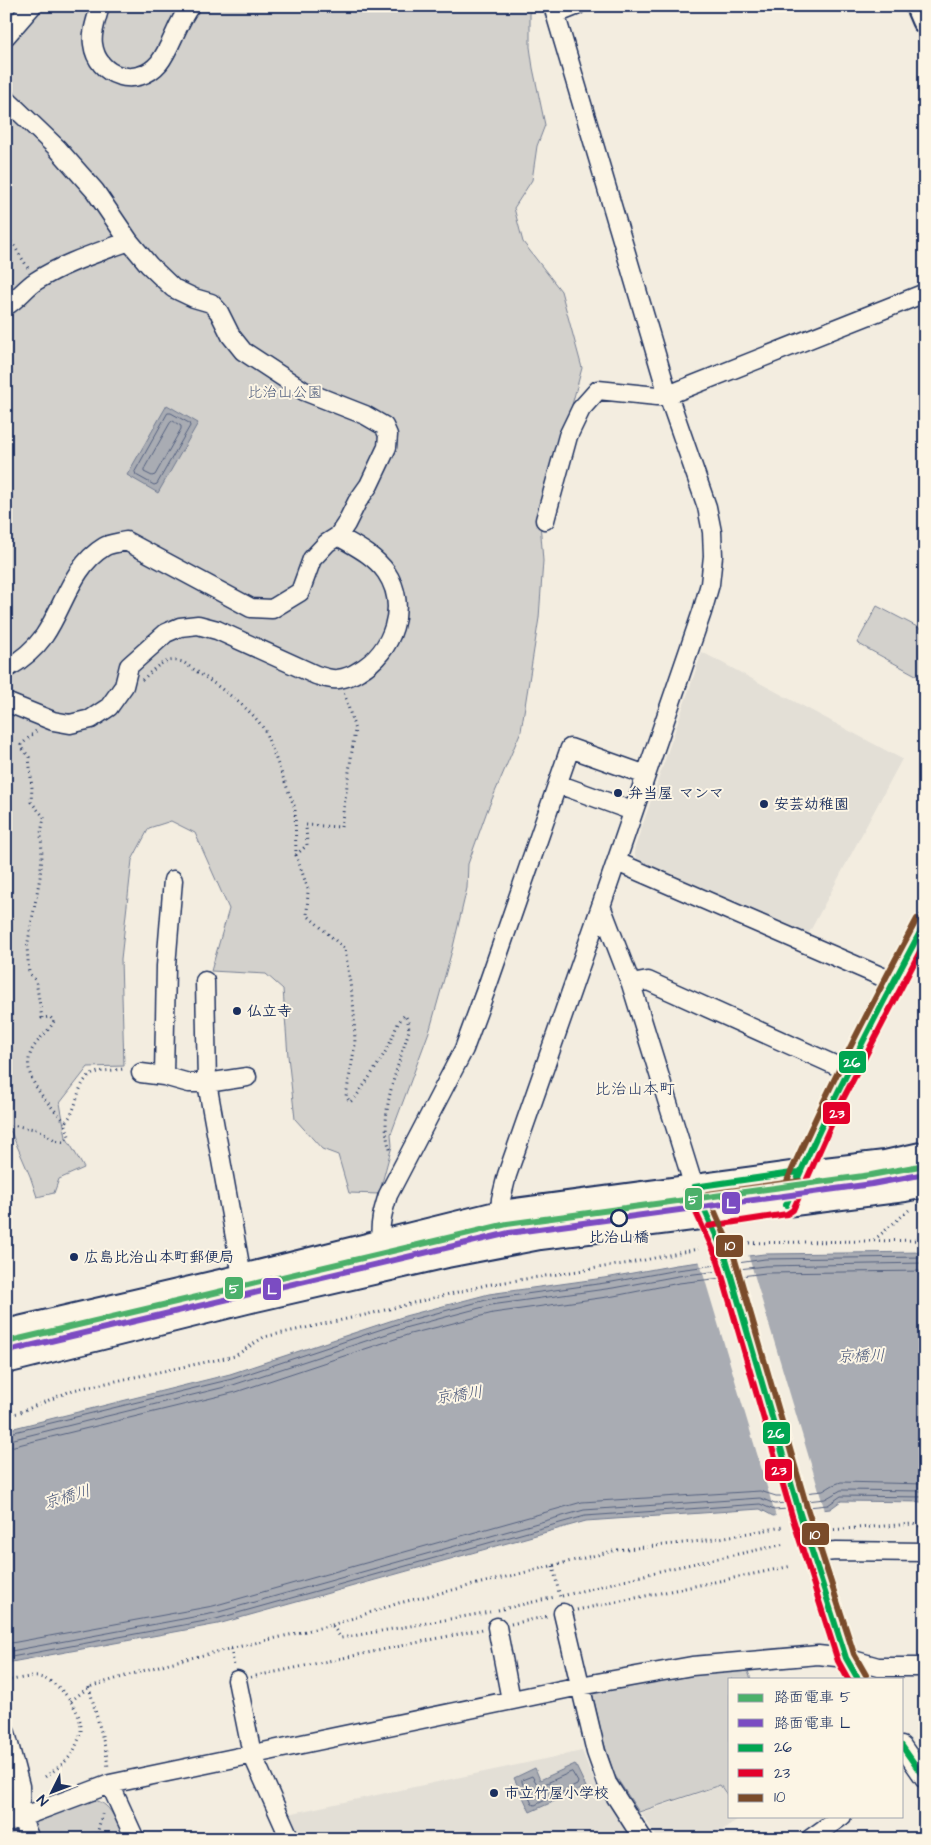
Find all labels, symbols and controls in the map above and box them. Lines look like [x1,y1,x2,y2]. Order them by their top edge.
park label: 比治山公園 [247,382,323,403]
place label: 弁当屋 マンマ [628,783,724,804]
marker: 弁当屋 マンマ [612,787,624,799]
place label: 安芸幼稚園 [774,794,849,815]
marker: 安芸幼稚園 [758,798,770,810]
place label: 仏立寺 [247,1001,292,1022]
marker: 仏立寺 [231,1005,243,1017]
line badge: 26 [838,1050,867,1074]
text: 26 [843,1053,861,1073]
district label: 比治山本町 [595,1078,675,1100]
line badge: 23 [822,1101,851,1125]
text: 23 [828,1104,845,1124]
line badge: 5 [684,1187,703,1211]
text: 5 [688,1190,699,1210]
line badge: L [721,1191,741,1215]
text: L [726,1194,736,1214]
marker: 比治山橋 [610,1209,628,1227]
place label: 比治山橋 [589,1227,649,1248]
line badge: 10 [715,1234,744,1258]
text: 10 [725,1236,735,1256]
place label: 広島比治山本町郵便局 [84,1247,234,1268]
marker: 広島比治山本町郵便局 [68,1251,80,1263]
line badge: 5 [224,1276,244,1300]
line badge: L [262,1277,282,1301]
text: 5 [229,1279,240,1299]
text: L [267,1280,277,1300]
water label: 京橋川 [837,1344,885,1368]
water label: 京橋川 [434,1381,484,1409]
line badge: 26 [762,1421,791,1445]
text: 26 [767,1424,785,1444]
line badge: 23 [764,1458,793,1482]
text: 23 [770,1461,787,1481]
water label: 京橋川 [41,1480,93,1514]
line badge: 10 [801,1522,830,1546]
text: 10 [810,1525,820,1545]
legend [728,1678,904,1818]
text: 路面電車 5 [774,1687,851,1708]
text: 路面電車 L [774,1713,851,1734]
text: 26 [774,1737,793,1758]
text: 23 [774,1763,791,1784]
north arrow [28,1768,78,1818]
place label: 市立竹屋小学校 [504,1783,609,1804]
marker: 市立竹屋小学校 [488,1787,500,1799]
text: 10 [774,1787,786,1808]
text: N [33,1790,53,1810]

